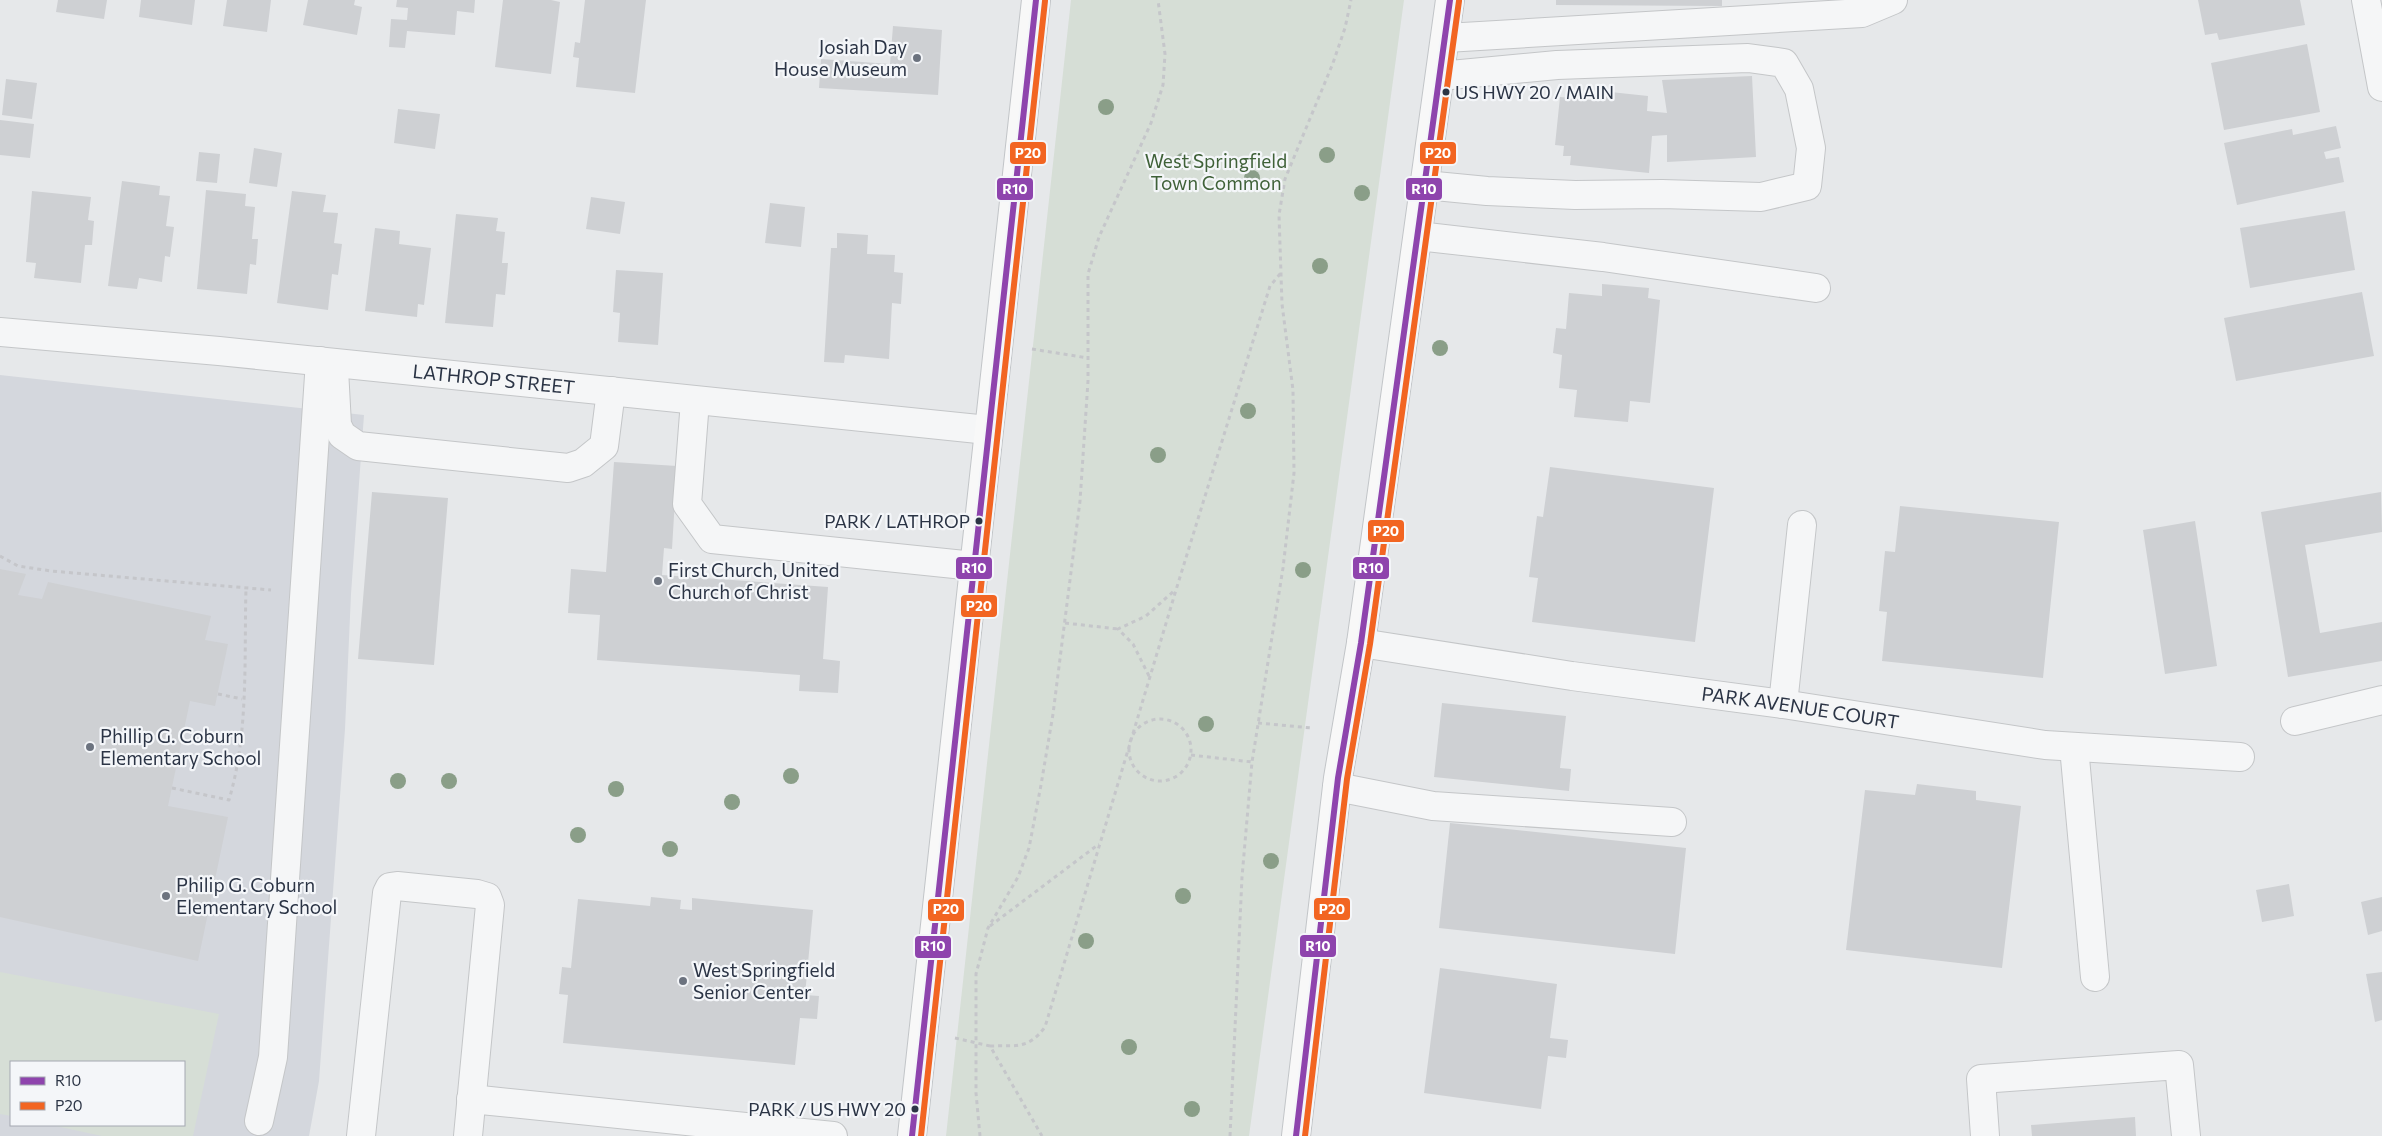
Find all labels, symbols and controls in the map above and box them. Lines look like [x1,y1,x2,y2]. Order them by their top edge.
place label: Josiah Day House Museum [774,35,907,80]
marker: Josiah Day House Museum [911,52,923,64]
place label: US HWY 20 / MAIN [1455,81,1614,103]
marker: US HWY 20 / MAIN [1441,87,1451,97]
line badge: P20 [1009,141,1047,165]
line badge: P20 [1419,141,1457,165]
text: P20 [1015,144,1041,161]
text: P20 [1425,144,1451,161]
park label: West Springfield Town Common [1145,149,1287,194]
line badge: R10 [996,177,1034,201]
line badge: R10 [1405,177,1443,201]
text: R10 [1002,180,1028,197]
text: R10 [1411,180,1437,197]
street label: LATHROP STREET [412,359,576,398]
place label: PARK / LATHROP [824,510,970,532]
marker: PARK / LATHROP [974,516,984,526]
line badge: P20 [1367,519,1405,543]
text: P20 [1373,522,1399,539]
line badge: R10 [955,556,993,580]
line badge: R10 [1352,556,1390,580]
place label: First Church, United Church of Christ [668,558,839,603]
text: R10 [961,559,987,576]
text: R10 [1358,559,1384,576]
marker: First Church, United Church of Christ [652,575,664,587]
line badge: P20 [960,594,998,618]
text: P20 [966,597,992,614]
street label: PARK AVENUE COURT [1700,681,1901,733]
place label: Phillip G. Coburn Elementary School [100,724,261,769]
marker: Phillip G. Coburn Elementary School [84,741,96,753]
place label: Philip G. Coburn Elementary School [176,873,337,918]
marker: Philip G. Coburn Elementary School [160,890,172,902]
line badge: P20 [1313,897,1351,921]
line badge: P20 [927,898,965,922]
text: P20 [933,900,959,917]
text: P20 [1319,900,1345,917]
line badge: R10 [1299,934,1337,958]
line badge: R10 [914,935,952,959]
text: R10 [920,937,946,954]
text: R10 [1305,937,1331,954]
place label: West Springfield Senior Center [693,958,835,1003]
marker: West Springfield Senior Center [677,975,689,987]
legend [10,1061,185,1126]
text: R10 [55,1071,81,1089]
text: P20 [55,1096,82,1114]
place label: PARK / US HWY 20 [748,1098,906,1120]
marker: PARK / US HWY 20 [910,1104,920,1114]

